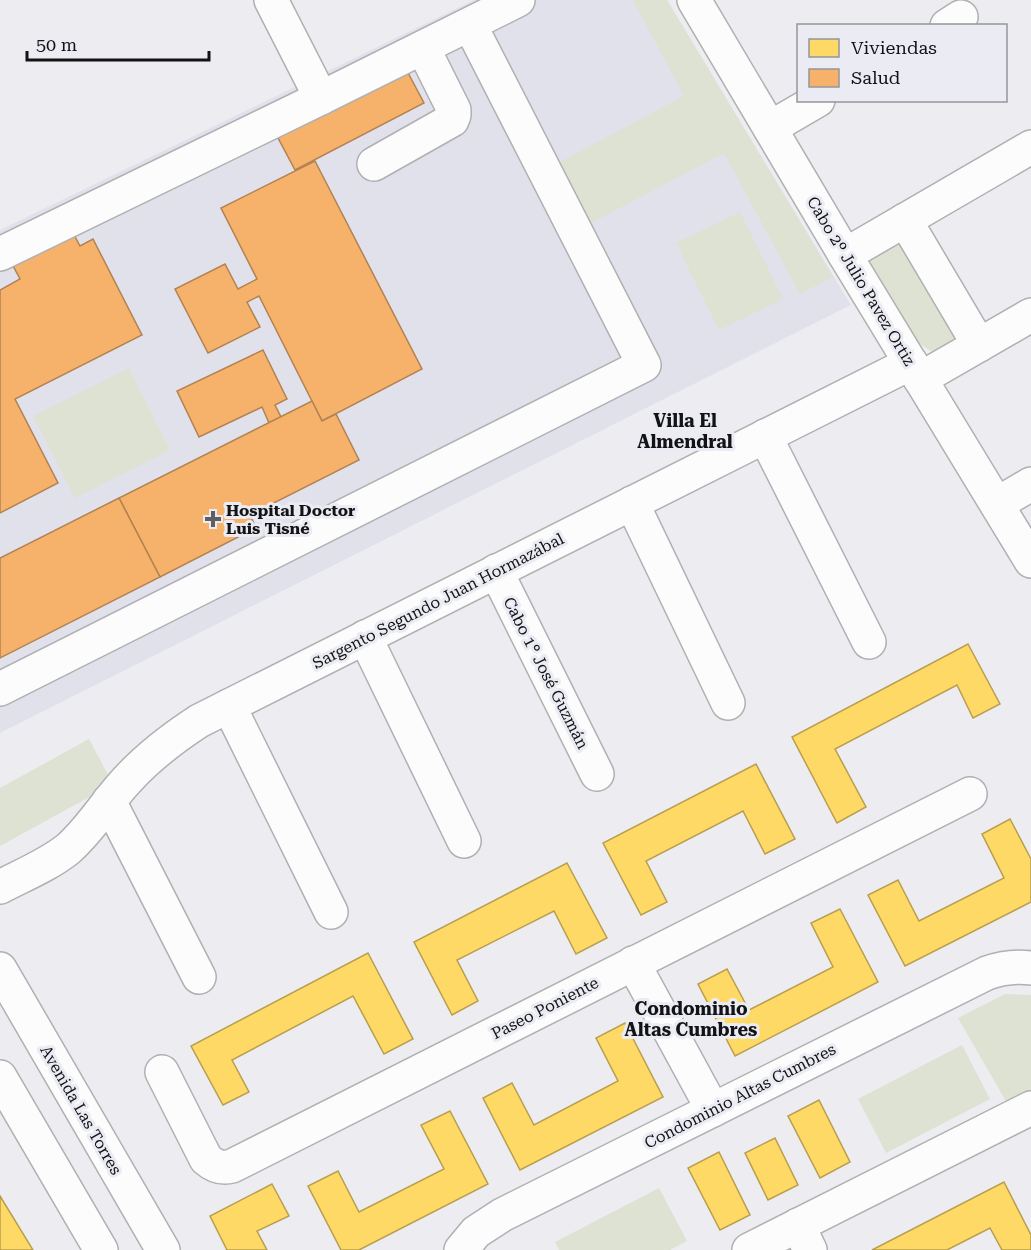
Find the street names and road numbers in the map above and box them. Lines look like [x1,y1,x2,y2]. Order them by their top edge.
street label: Cabo 2º Julio Pavez Ortiz [803,193,919,369]
street label: Sargento Segundo Juan Hormazábal [309,529,567,673]
street label: Cabo 1° José Guzmán [499,594,593,752]
street label: Paseo Poniente [488,973,602,1043]
street label: Condominio Altas Cumbres [641,1039,839,1153]
street label: Avenida Las Torres [36,1042,126,1178]

